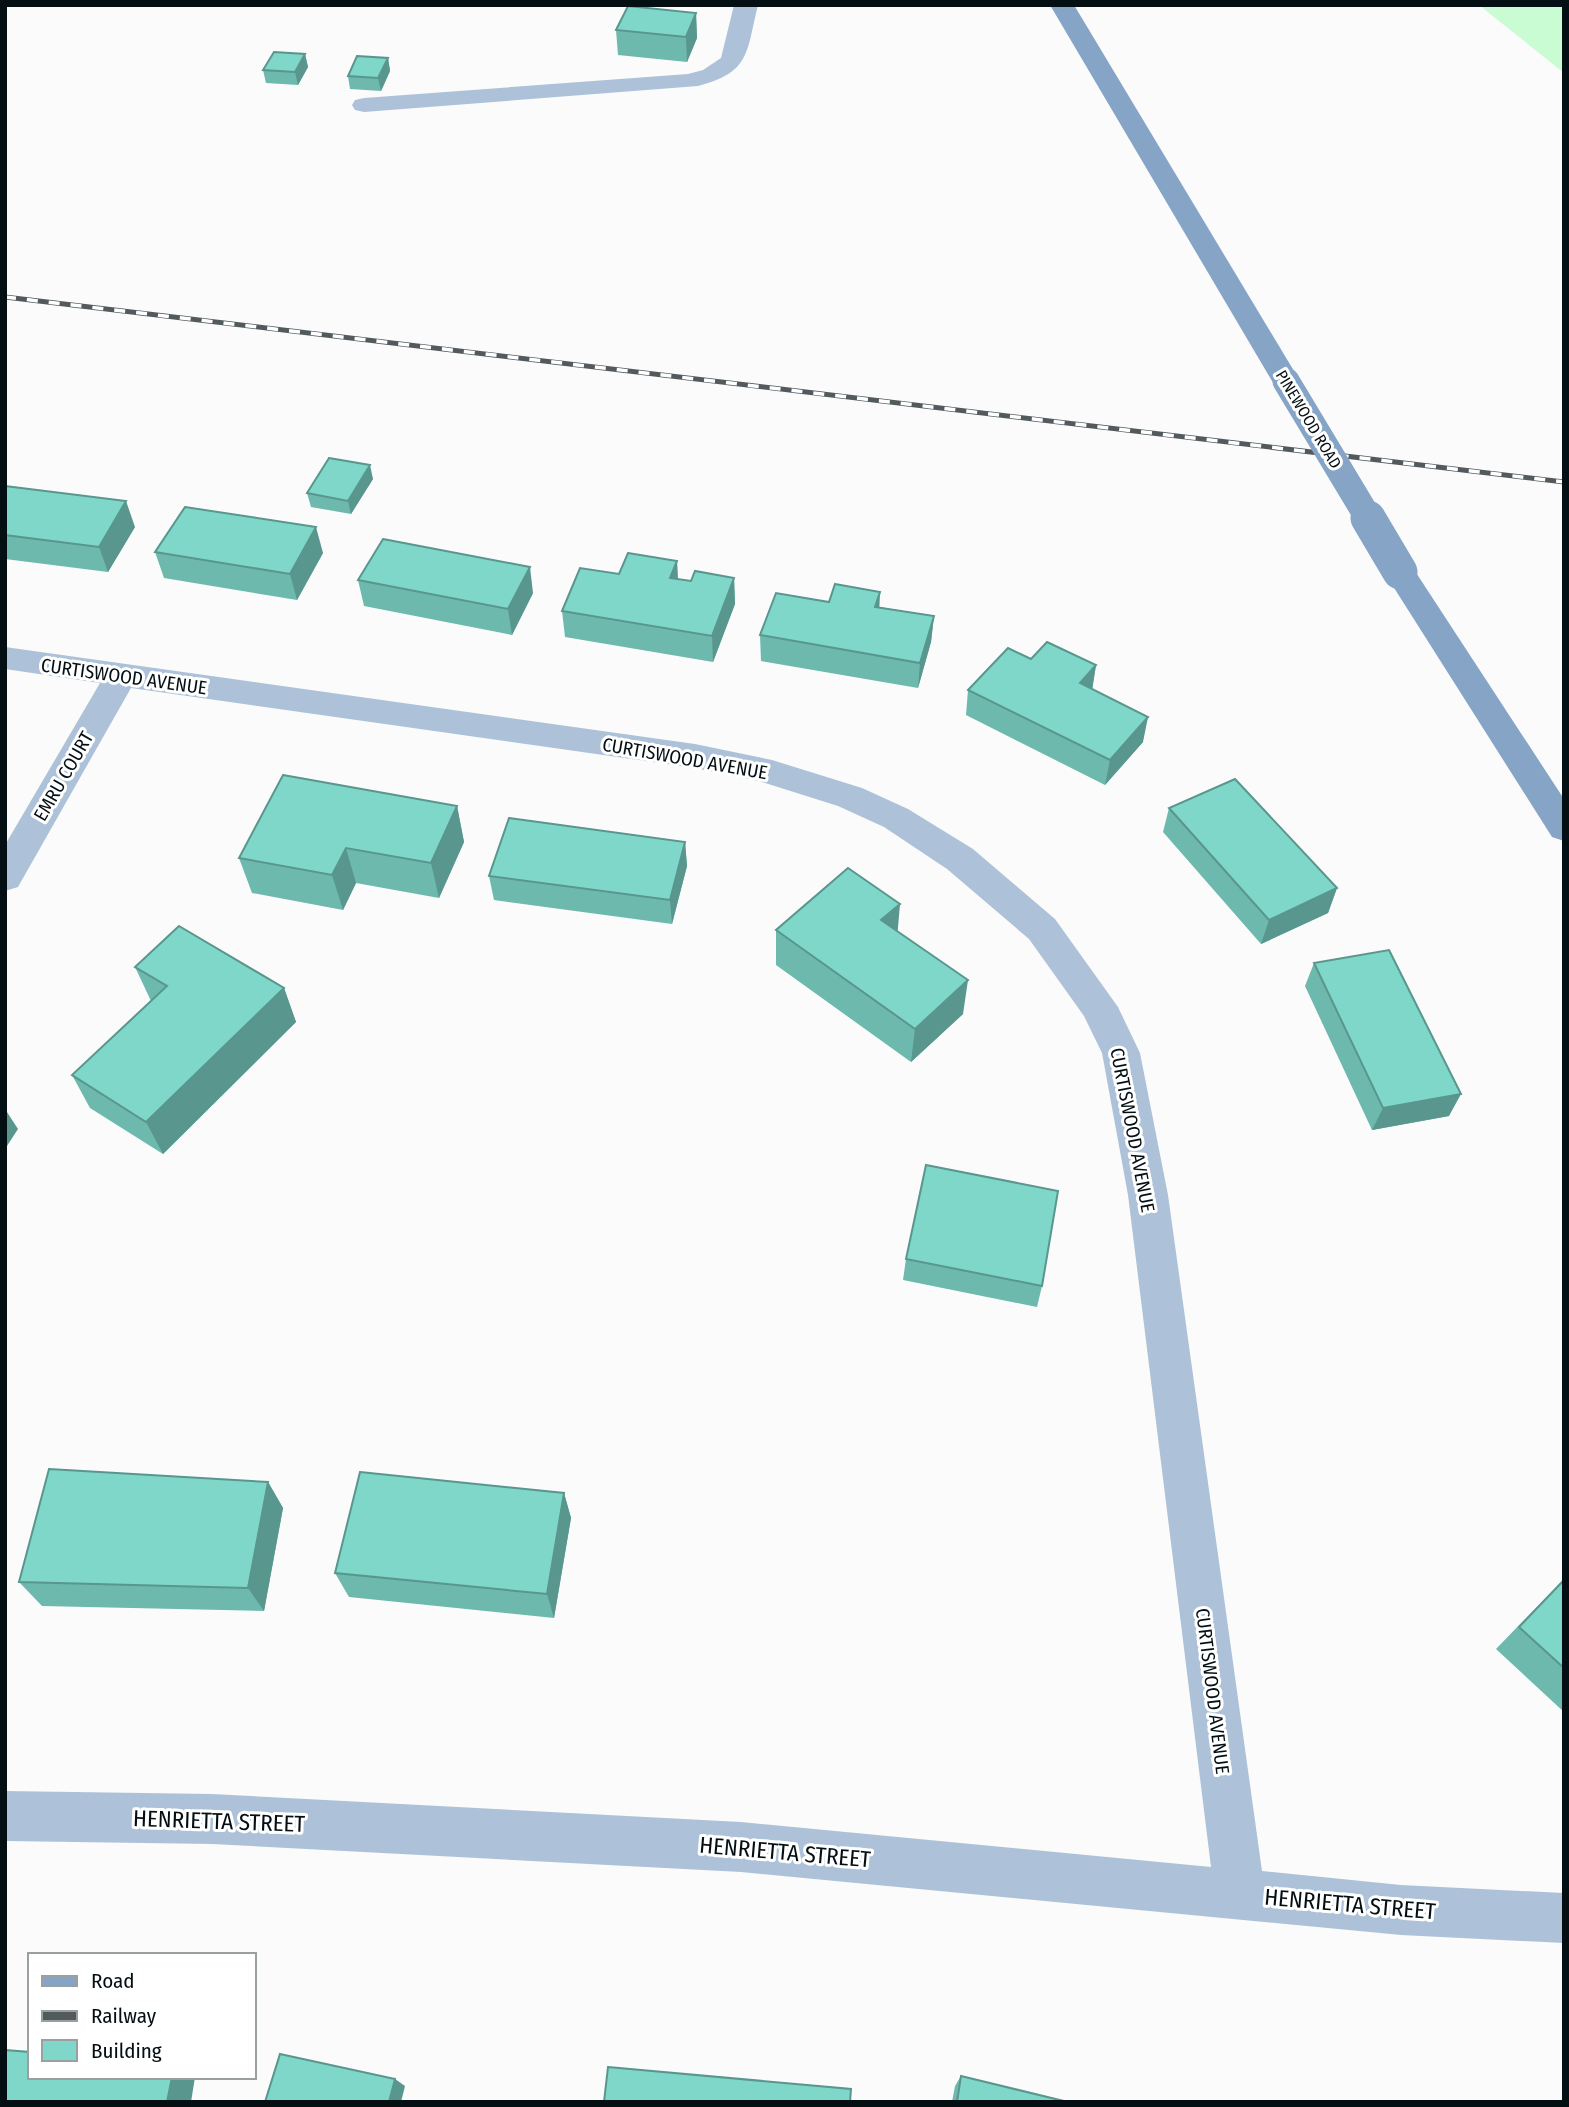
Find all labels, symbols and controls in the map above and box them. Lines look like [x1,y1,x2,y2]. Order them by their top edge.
street label: PINEWOOD ROAD [1272,367,1345,472]
street label: CURTISWOOD AVENUE [40,653,208,700]
street label: EMRU COURT [29,727,98,825]
street label: CURTISWOOD AVENUE [601,733,769,784]
street label: CURTISWOOD AVENUE [1105,1046,1160,1214]
street label: CURTISWOOD AVENUE [1191,1607,1234,1775]
street label: HENRIETTA STREET [133,1804,306,1838]
street label: HENRIETTA STREET [698,1831,872,1873]
street label: HENRIETTA STREET [1263,1883,1437,1925]
legend [28,1953,256,2079]
text: Road [91,1968,135,1994]
text: Railway [91,2003,157,2029]
text: Building [91,2038,162,2064]

